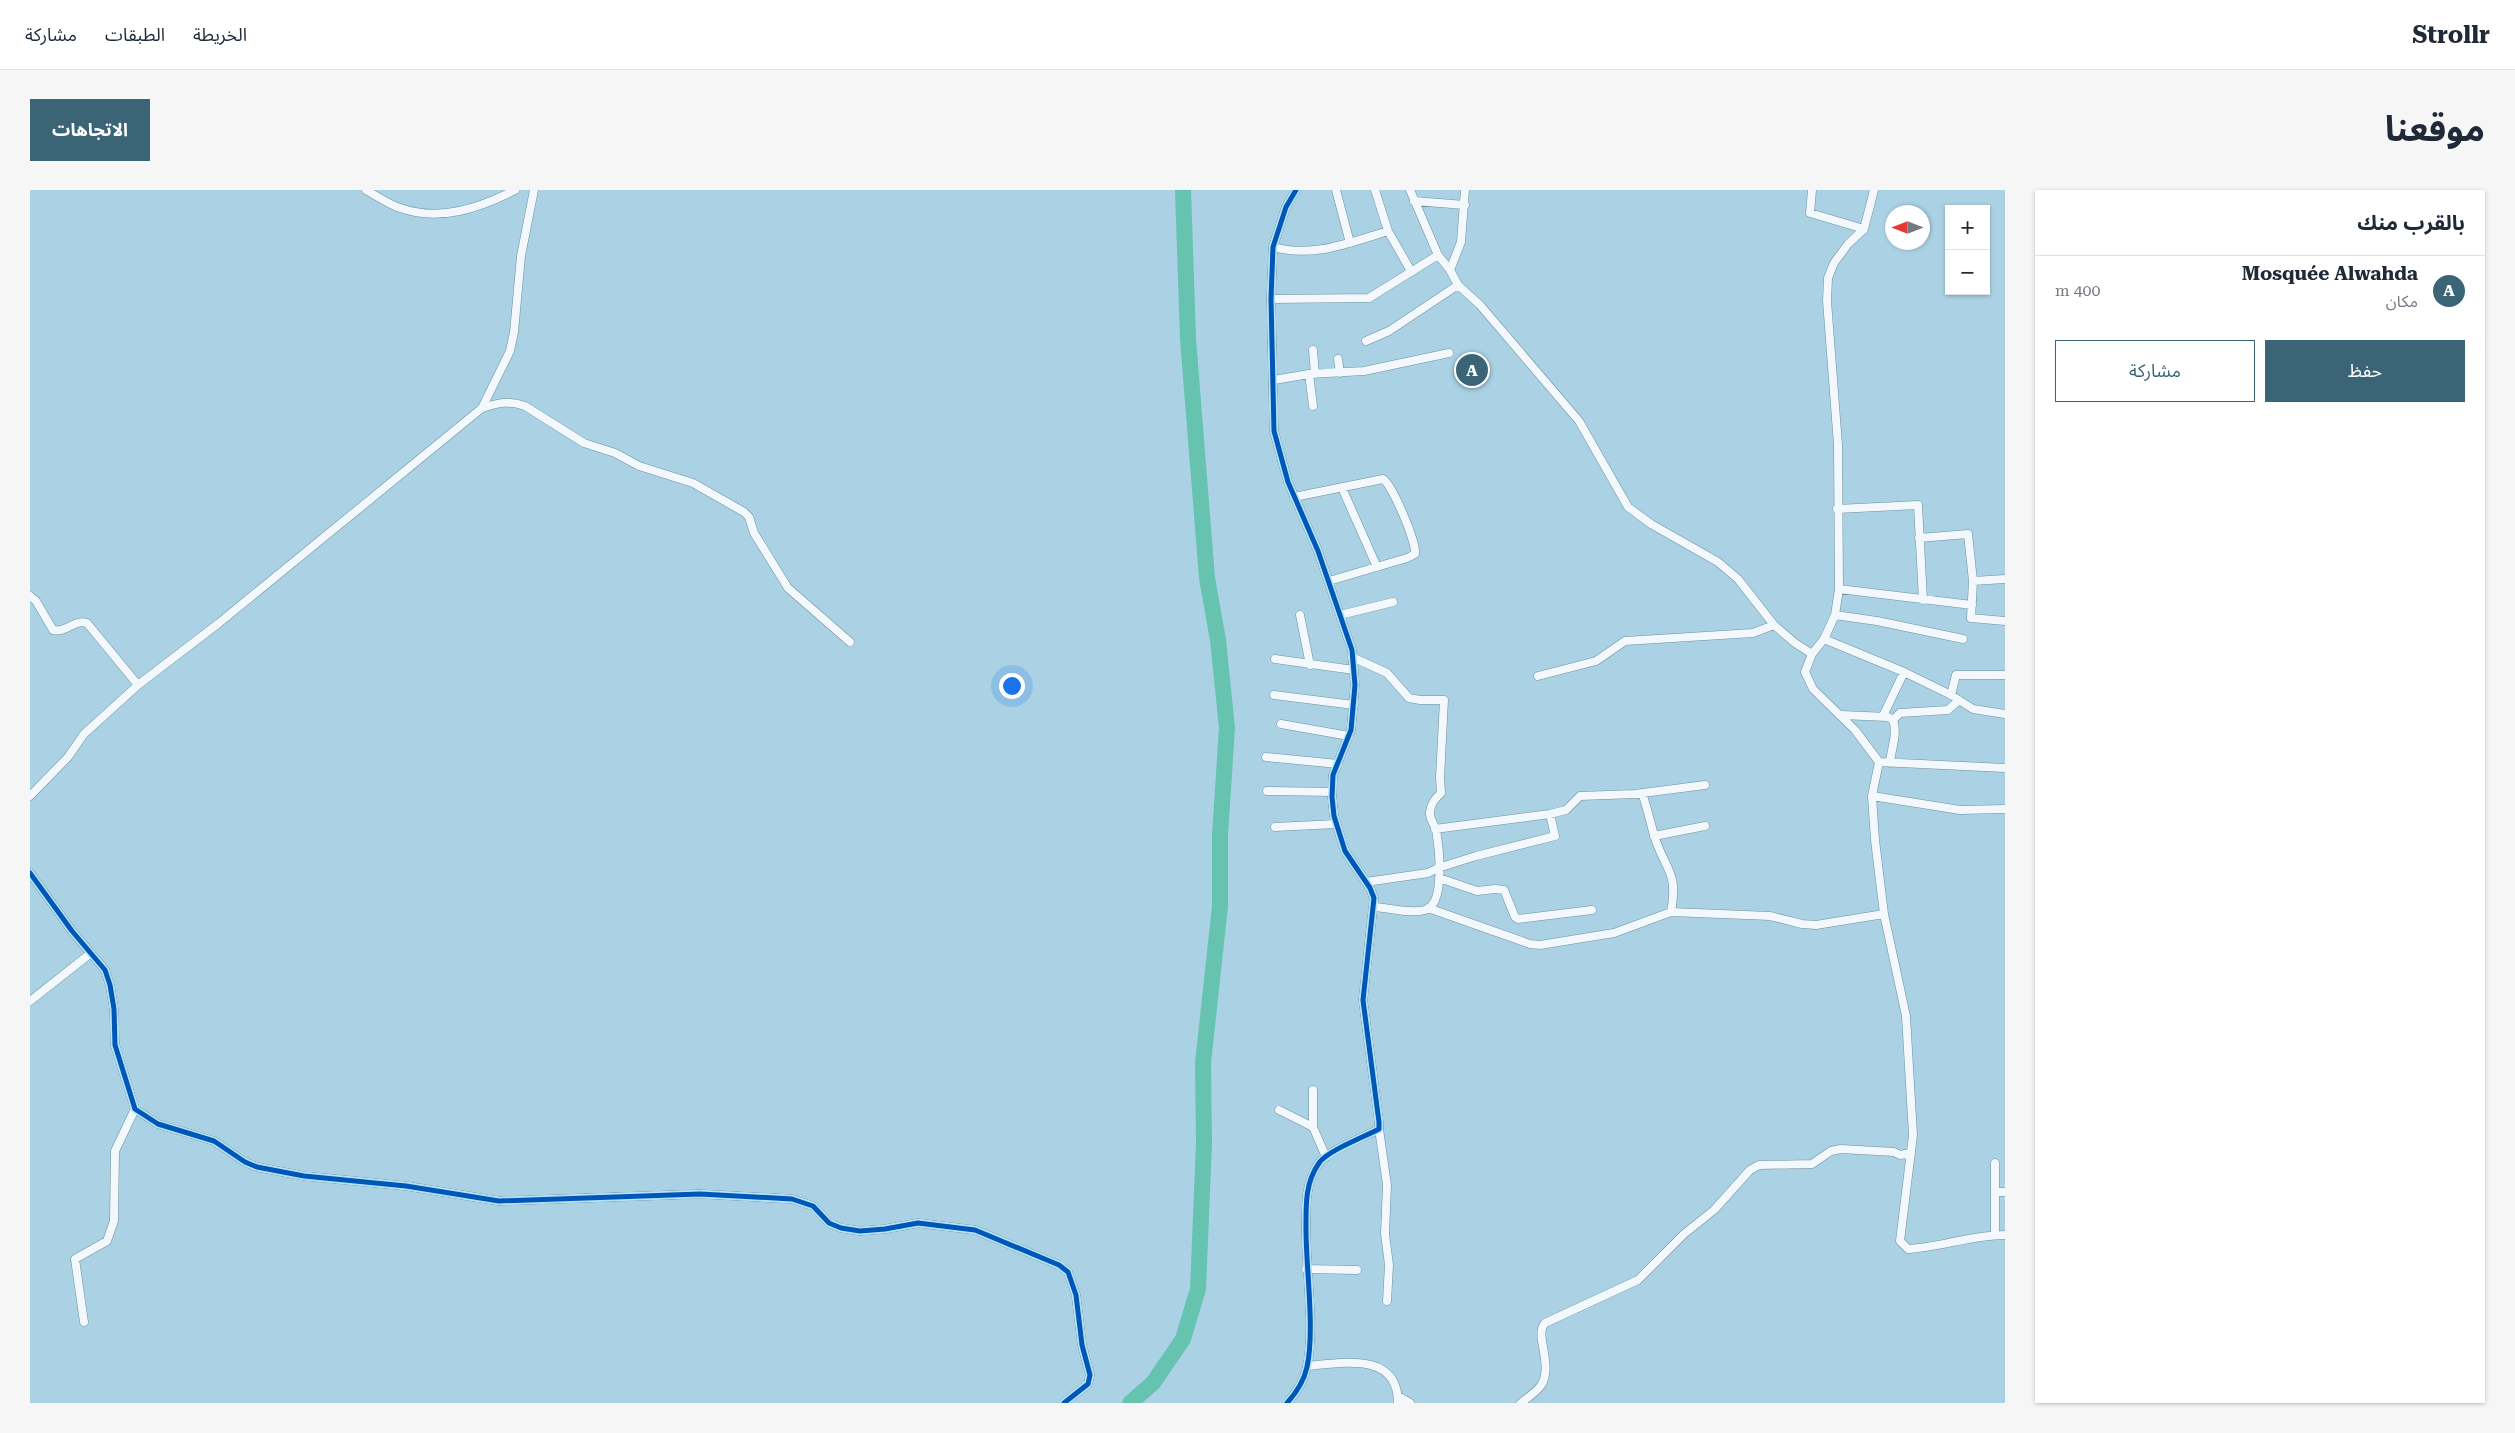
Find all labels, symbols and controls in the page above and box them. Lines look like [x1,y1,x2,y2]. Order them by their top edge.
text: Strollr [2412,21,2490,49]
text: مشاركة [25,24,77,45]
text: الطبقات [105,24,165,45]
text: الخريطة [193,24,247,45]
button: الاتجاهات [30,99,150,161]
text: موقعنا [2385,109,2485,150]
north arrow [1885,205,1930,250]
map controls [1945,205,1990,295]
button: + [1945,205,1990,250]
text: بالقرب منك [2357,211,2465,235]
button: − [1945,250,1990,295]
text: Mosquée Alwahda [2242,262,2418,285]
text: 400 m [2055,281,2101,300]
text: A [2443,281,2455,300]
text: مكان [2386,292,2418,311]
button: مشاركة [2055,340,2255,402]
button: حفظ [2265,340,2465,402]
pin: A [1456,351,1488,389]
your location [999,673,1025,699]

